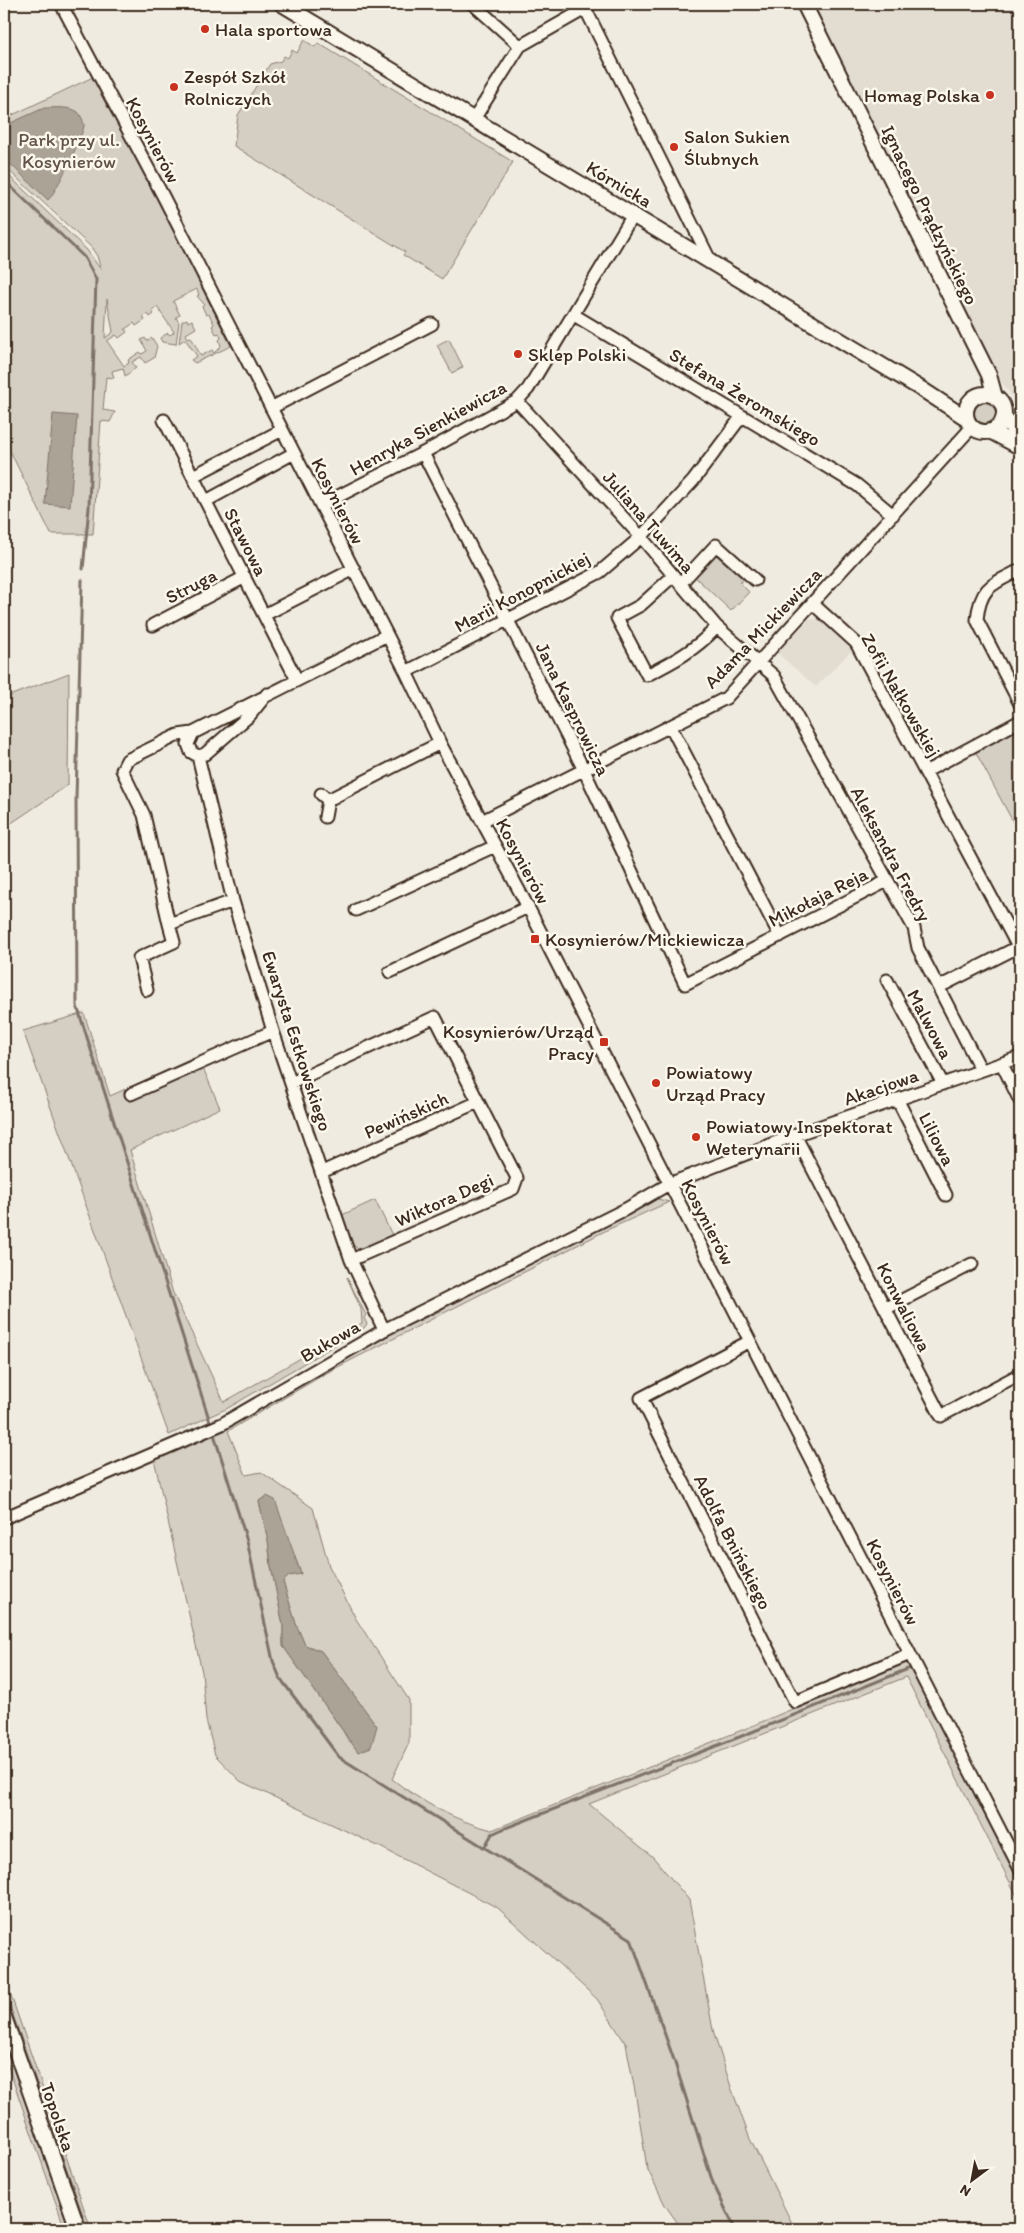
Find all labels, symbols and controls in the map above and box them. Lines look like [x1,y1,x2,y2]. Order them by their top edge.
place label: Hala sportowa [215,18,332,41]
marker: Hala sportowa [199,23,211,35]
place label: Zespół Szkół Rolniczych [184,65,286,110]
marker: Zespół Szkół Rolniczych [168,81,180,93]
place label: Homag Polska [864,84,980,107]
marker: Homag Polska [984,89,996,101]
street label: Kosynierów [121,93,185,187]
street label: Ignacego Prądzyńskiego [877,122,983,308]
place label: Salon Sukien Ślubnych [684,125,790,170]
park label: Park przy ul. Kosynierów [18,128,120,173]
marker: Salon Sukien Ślubnych [668,141,680,153]
street label: Kórnicka [582,156,656,212]
place label: Sklep Polski [528,343,626,366]
street label: Stefana Żeromskiego [665,343,825,451]
marker: Sklep Polski [512,348,524,360]
street label: Henryka Sienkiewicza [346,375,510,481]
street label: Kosynierów [306,454,370,548]
street label: Juliana Tuwima [598,466,700,578]
street label: Stawowa [219,504,273,580]
street label: Marii Konopnickiej [450,547,594,637]
street label: Struga [161,563,221,609]
street label: Adama Mickiewicza [699,563,827,693]
street label: Zofii Nałkowskiej [856,629,946,761]
street label: Jana Kasprowicza [531,638,615,780]
street label: Aleksandra Fredry [846,783,936,926]
street label: Kosynierów [491,814,555,908]
street label: Mikołaja Reja [764,862,872,932]
place label: Kosynierów/Mickiewicza [545,928,744,951]
marker: Kosynierów/Mickiewicza [529,933,541,945]
street label: Ewarysta Estkowskiego [257,948,337,1134]
street label: Malwowa [902,985,958,1063]
place label: Kosynierów/Urząd Pracy [443,1020,595,1065]
marker: Kosynierów/Urząd Pracy [598,1036,610,1048]
place label: Powiatowy Urząd Pracy [666,1061,765,1106]
street label: Akacjowa [841,1063,922,1111]
marker: Powiatowy Urząd Pracy [650,1077,662,1089]
street label: Pewińskich [360,1086,452,1144]
street label: Liliowa [914,1108,960,1170]
place label: Powiatowy Inspektorat Weterynarii [706,1115,893,1160]
marker: Powiatowy Inspektorat Weterynarii [690,1131,702,1143]
street label: Wiktora Degi [391,1168,497,1232]
street label: Kosynierów [676,1175,740,1269]
street label: Konwaliowa [872,1259,936,1355]
street label: Bukowa [296,1315,364,1367]
street label: Adolfa Bnińskiego [689,1471,777,1613]
street label: Kosynierów [861,1535,925,1629]
street label: Topolska [35,2079,81,2155]
north arrow [946,2156,996,2206]
text: N [957,2181,974,2200]

